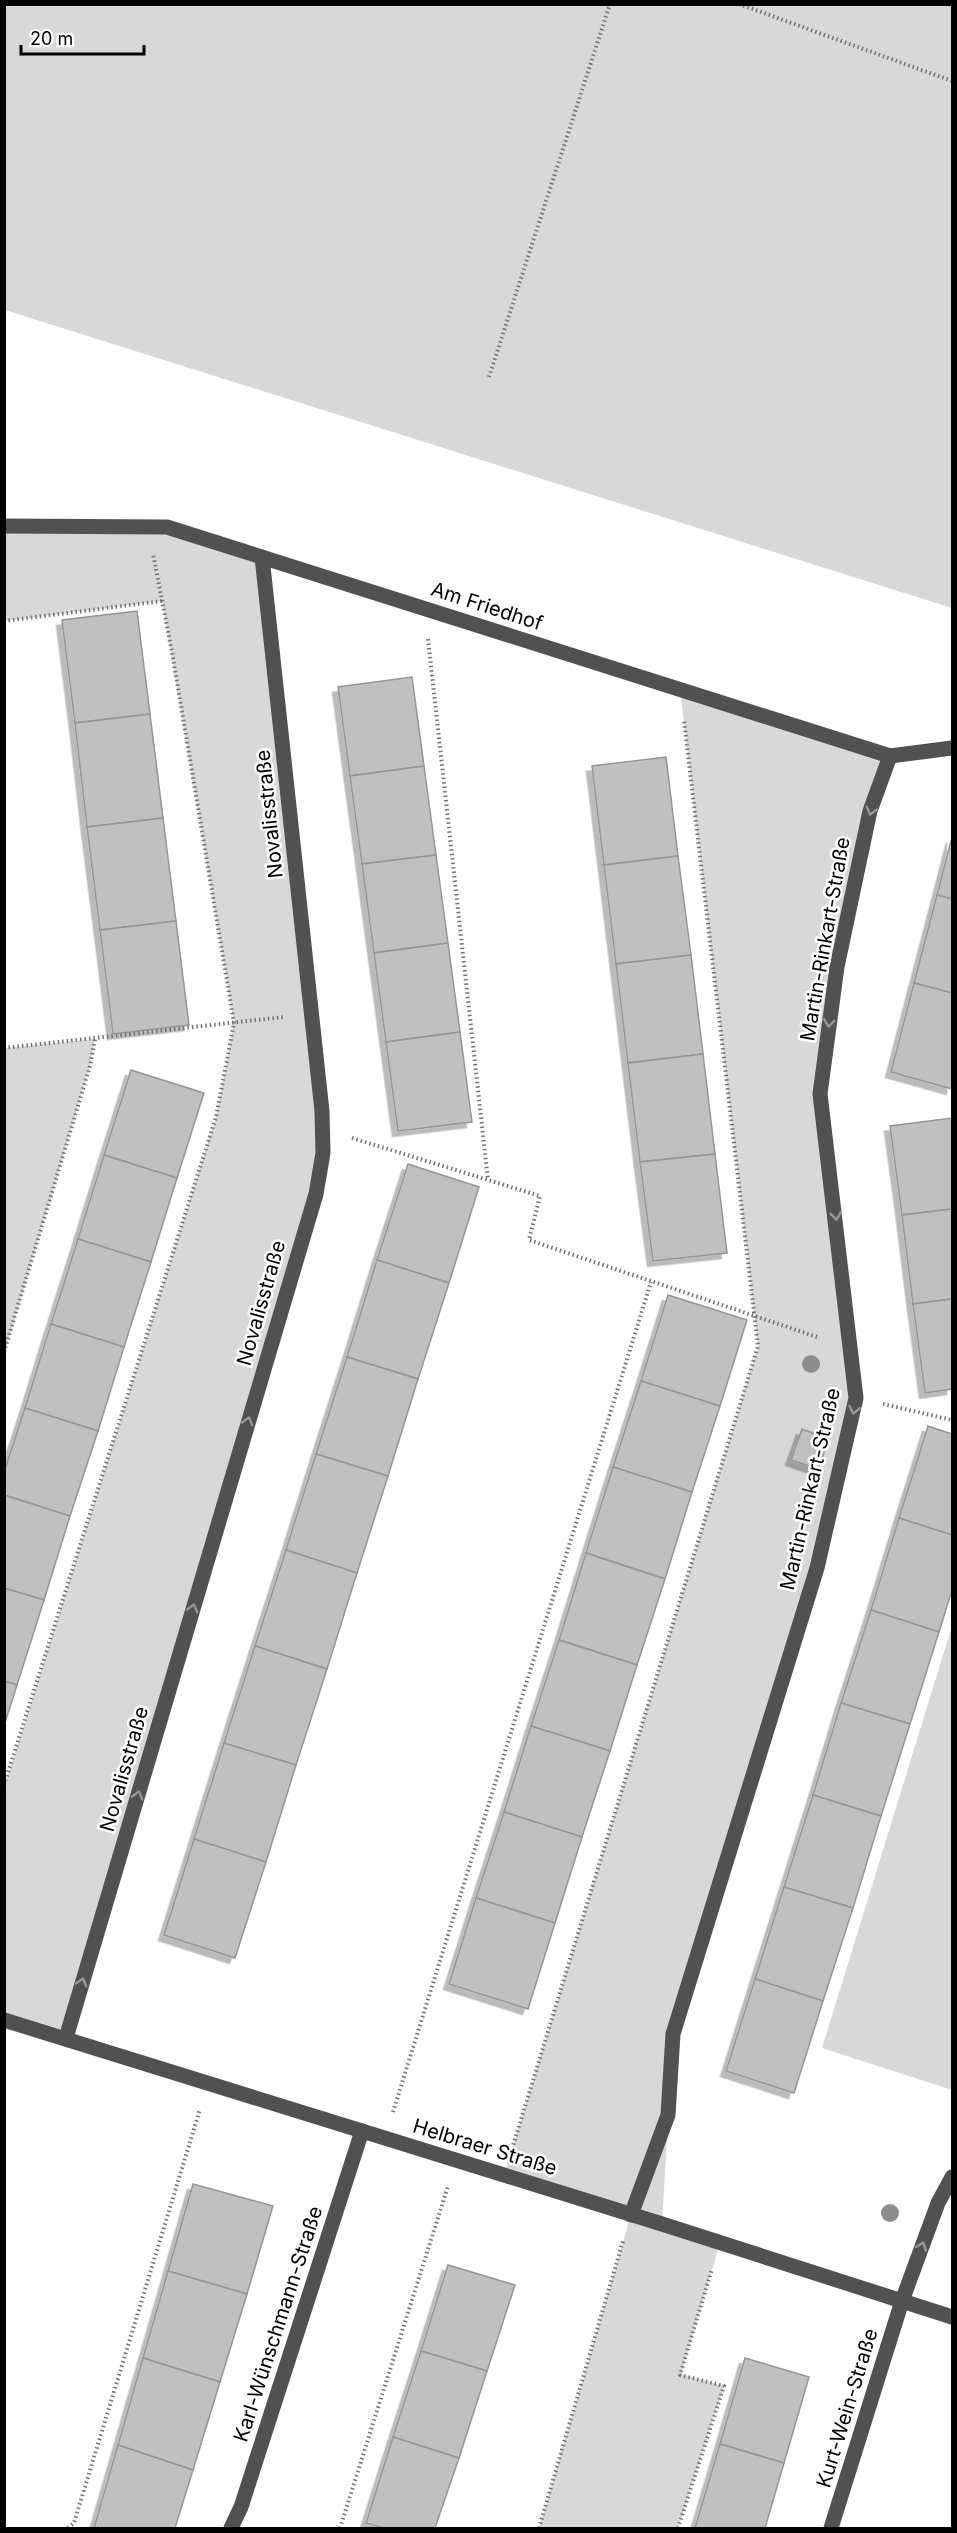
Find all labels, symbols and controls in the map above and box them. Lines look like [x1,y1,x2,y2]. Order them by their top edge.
scale bar [21,18,144,56]
text: 20 m [30,28,73,49]
street label: Am Friedhof [428,577,546,636]
street label: Novalisstraße [250,749,288,879]
one-way arrow [865,806,878,816]
street label: Martin-Rinkart-Straße [795,835,855,1043]
one-way arrow [824,1018,836,1027]
one-way arrow [829,1212,841,1221]
street label: Novalisstraße [232,1238,290,1368]
street label: Martin-Rinkart-Straße [775,1386,845,1592]
one-way arrow [848,1405,861,1415]
one-way arrow [241,1416,253,1427]
one-way arrow [186,1603,198,1614]
street label: Novalisstraße [95,1704,153,1834]
one-way arrow [131,1790,143,1801]
one-way arrow [75,1977,87,1988]
street label: Helbraer Straße [410,2114,560,2180]
street label: Karl-Wünschmann-Straße [229,2203,327,2445]
one-way arrow [915,2241,928,2252]
street label: Kurt-Wein-Straße [811,2326,883,2490]

